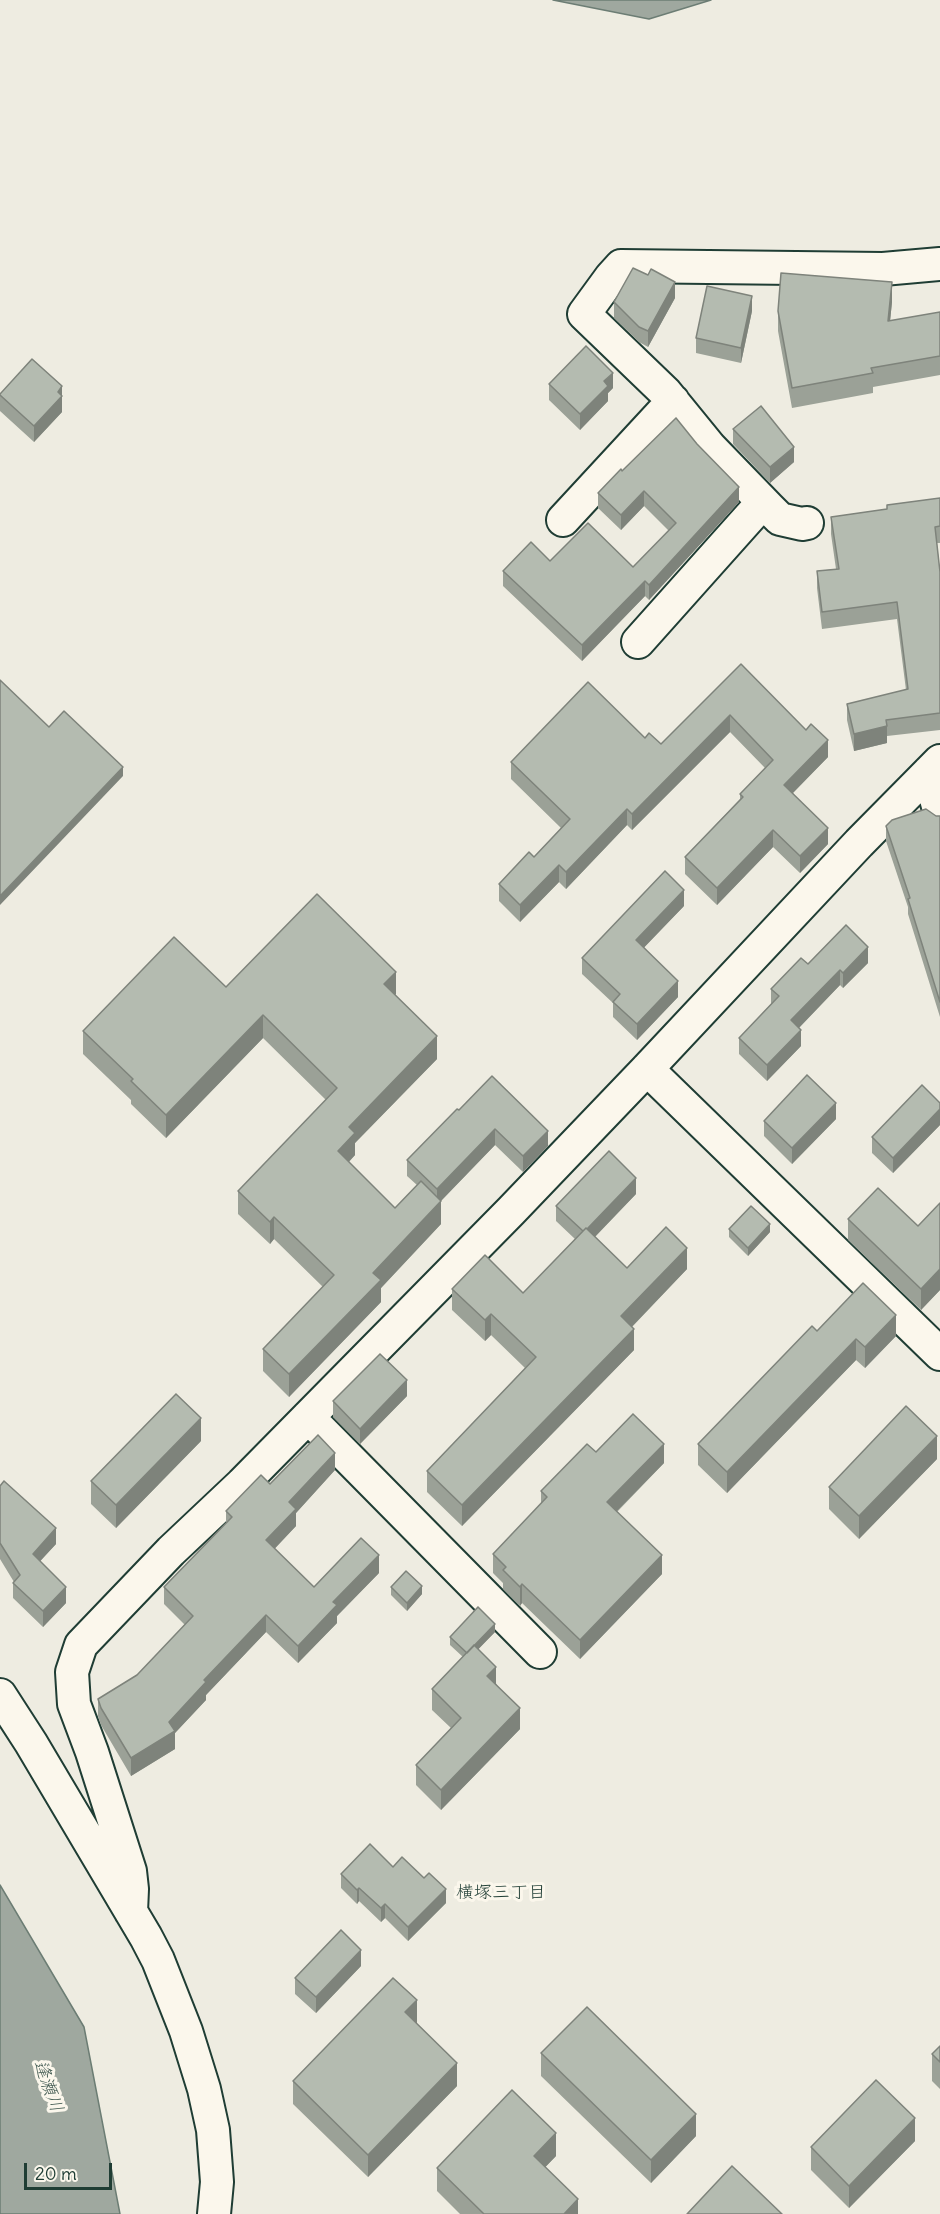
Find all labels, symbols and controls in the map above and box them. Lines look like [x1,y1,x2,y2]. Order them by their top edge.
district label: 横塚三丁目 [456,1882,546,1904]
water label: 逢瀬川 [29,2057,67,2115]
scale bar [27,2151,116,2189]
text: 20 m [35,2162,77,2185]

